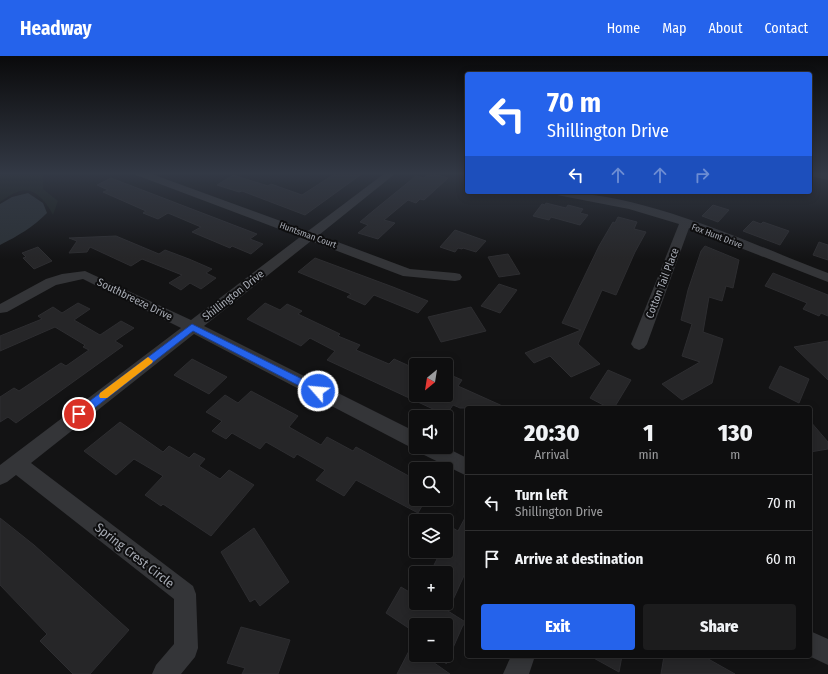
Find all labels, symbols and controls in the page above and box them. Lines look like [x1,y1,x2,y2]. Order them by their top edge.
text: Headway [20,17,92,40]
text: Home [607,20,640,37]
text: Map [662,20,686,37]
text: About [708,20,743,37]
text: Contact [765,20,808,37]
text: 70 m [547,86,601,119]
icon: left [481,88,533,140]
text: Shillington Drive [547,120,669,142]
icon: left [565,164,587,186]
icon: ahead [607,164,629,186]
icon: ahead [649,164,671,186]
icon: right [691,164,713,186]
street label: Huntsman Court [278,220,338,250]
street label: Fox Hunt Drive [690,222,744,250]
street label: Cotton Tail Place [643,246,682,320]
street label: Shillington Drive [200,267,267,323]
street label: Southbreeze Drive [95,276,175,323]
north arrow [409,358,453,402]
map controls [409,358,453,662]
position arrow [297,370,339,412]
pin [62,397,96,431]
icon: arrive [68,403,90,425]
button: sound [409,410,453,454]
text: 20:30 [524,419,579,447]
text: 1 [643,419,654,447]
text: 130 [718,419,753,447]
text: Arrival [535,447,569,462]
text: min [639,447,659,462]
text: m [730,447,740,462]
button: search [409,462,453,506]
text: Turn left [515,486,568,504]
icon: left [481,492,503,514]
text: 70 m [767,494,796,512]
text: Shillington Drive [515,504,603,519]
button: layers [409,514,453,558]
street label: Spring Crest Circle [92,520,177,591]
icon: arrive [481,548,503,570]
text: Arrive at destination [515,550,643,568]
text: 60 m [766,550,796,568]
button: + [409,566,453,610]
button: Exit [481,604,635,650]
button: Share [643,604,796,650]
button: − [409,618,453,662]

